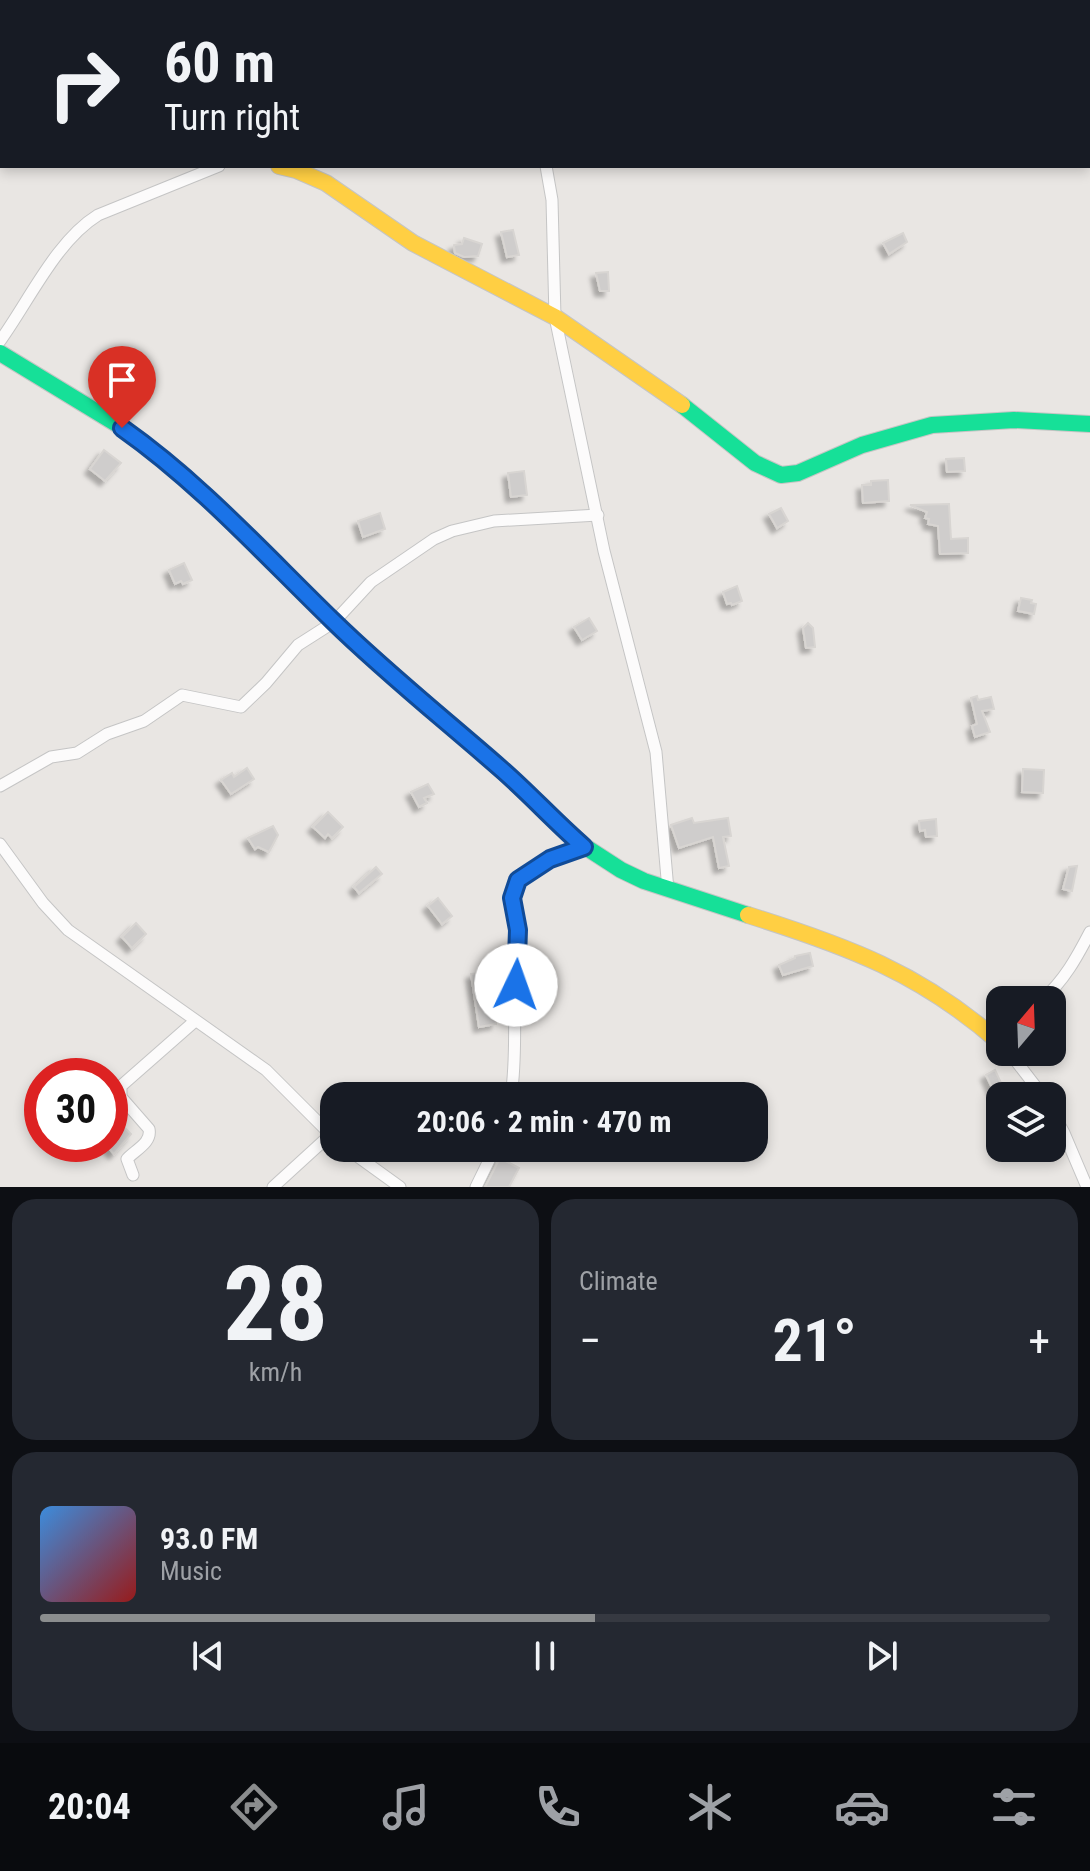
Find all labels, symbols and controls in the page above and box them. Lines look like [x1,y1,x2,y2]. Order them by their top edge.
text: 60 m [164,30,275,96]
icon: right [32,32,136,136]
text: Turn right [164,97,300,139]
pin [88,346,156,428]
icon: arrive [100,358,144,402]
position arrow [474,943,558,1027]
north arrow [986,986,1066,1066]
map controls [986,986,1066,1162]
speed limit sign: 30 [24,1058,128,1162]
button: layers [986,1082,1066,1162]
text: 20:06 · 2 min · 470 m [417,1104,671,1139]
text: 28 [223,1244,328,1365]
text: Climate [579,1266,658,1296]
text: 21° [773,1305,857,1376]
text: − [579,1315,601,1367]
text: + [1028,1315,1050,1367]
text: km/h [249,1357,302,1387]
text: 93.0 FM [160,1521,258,1556]
text: Music [160,1556,222,1586]
icon: previous [186,1634,230,1678]
icon: pause [523,1634,567,1678]
icon: next [860,1634,904,1678]
icon: directions [226,1779,282,1835]
icon: music [378,1779,434,1835]
icon: phone [530,1779,586,1835]
icon: climate [682,1779,738,1835]
icon: car [834,1779,890,1835]
icon: filters [986,1779,1042,1835]
text: 20:04 [48,1786,131,1828]

